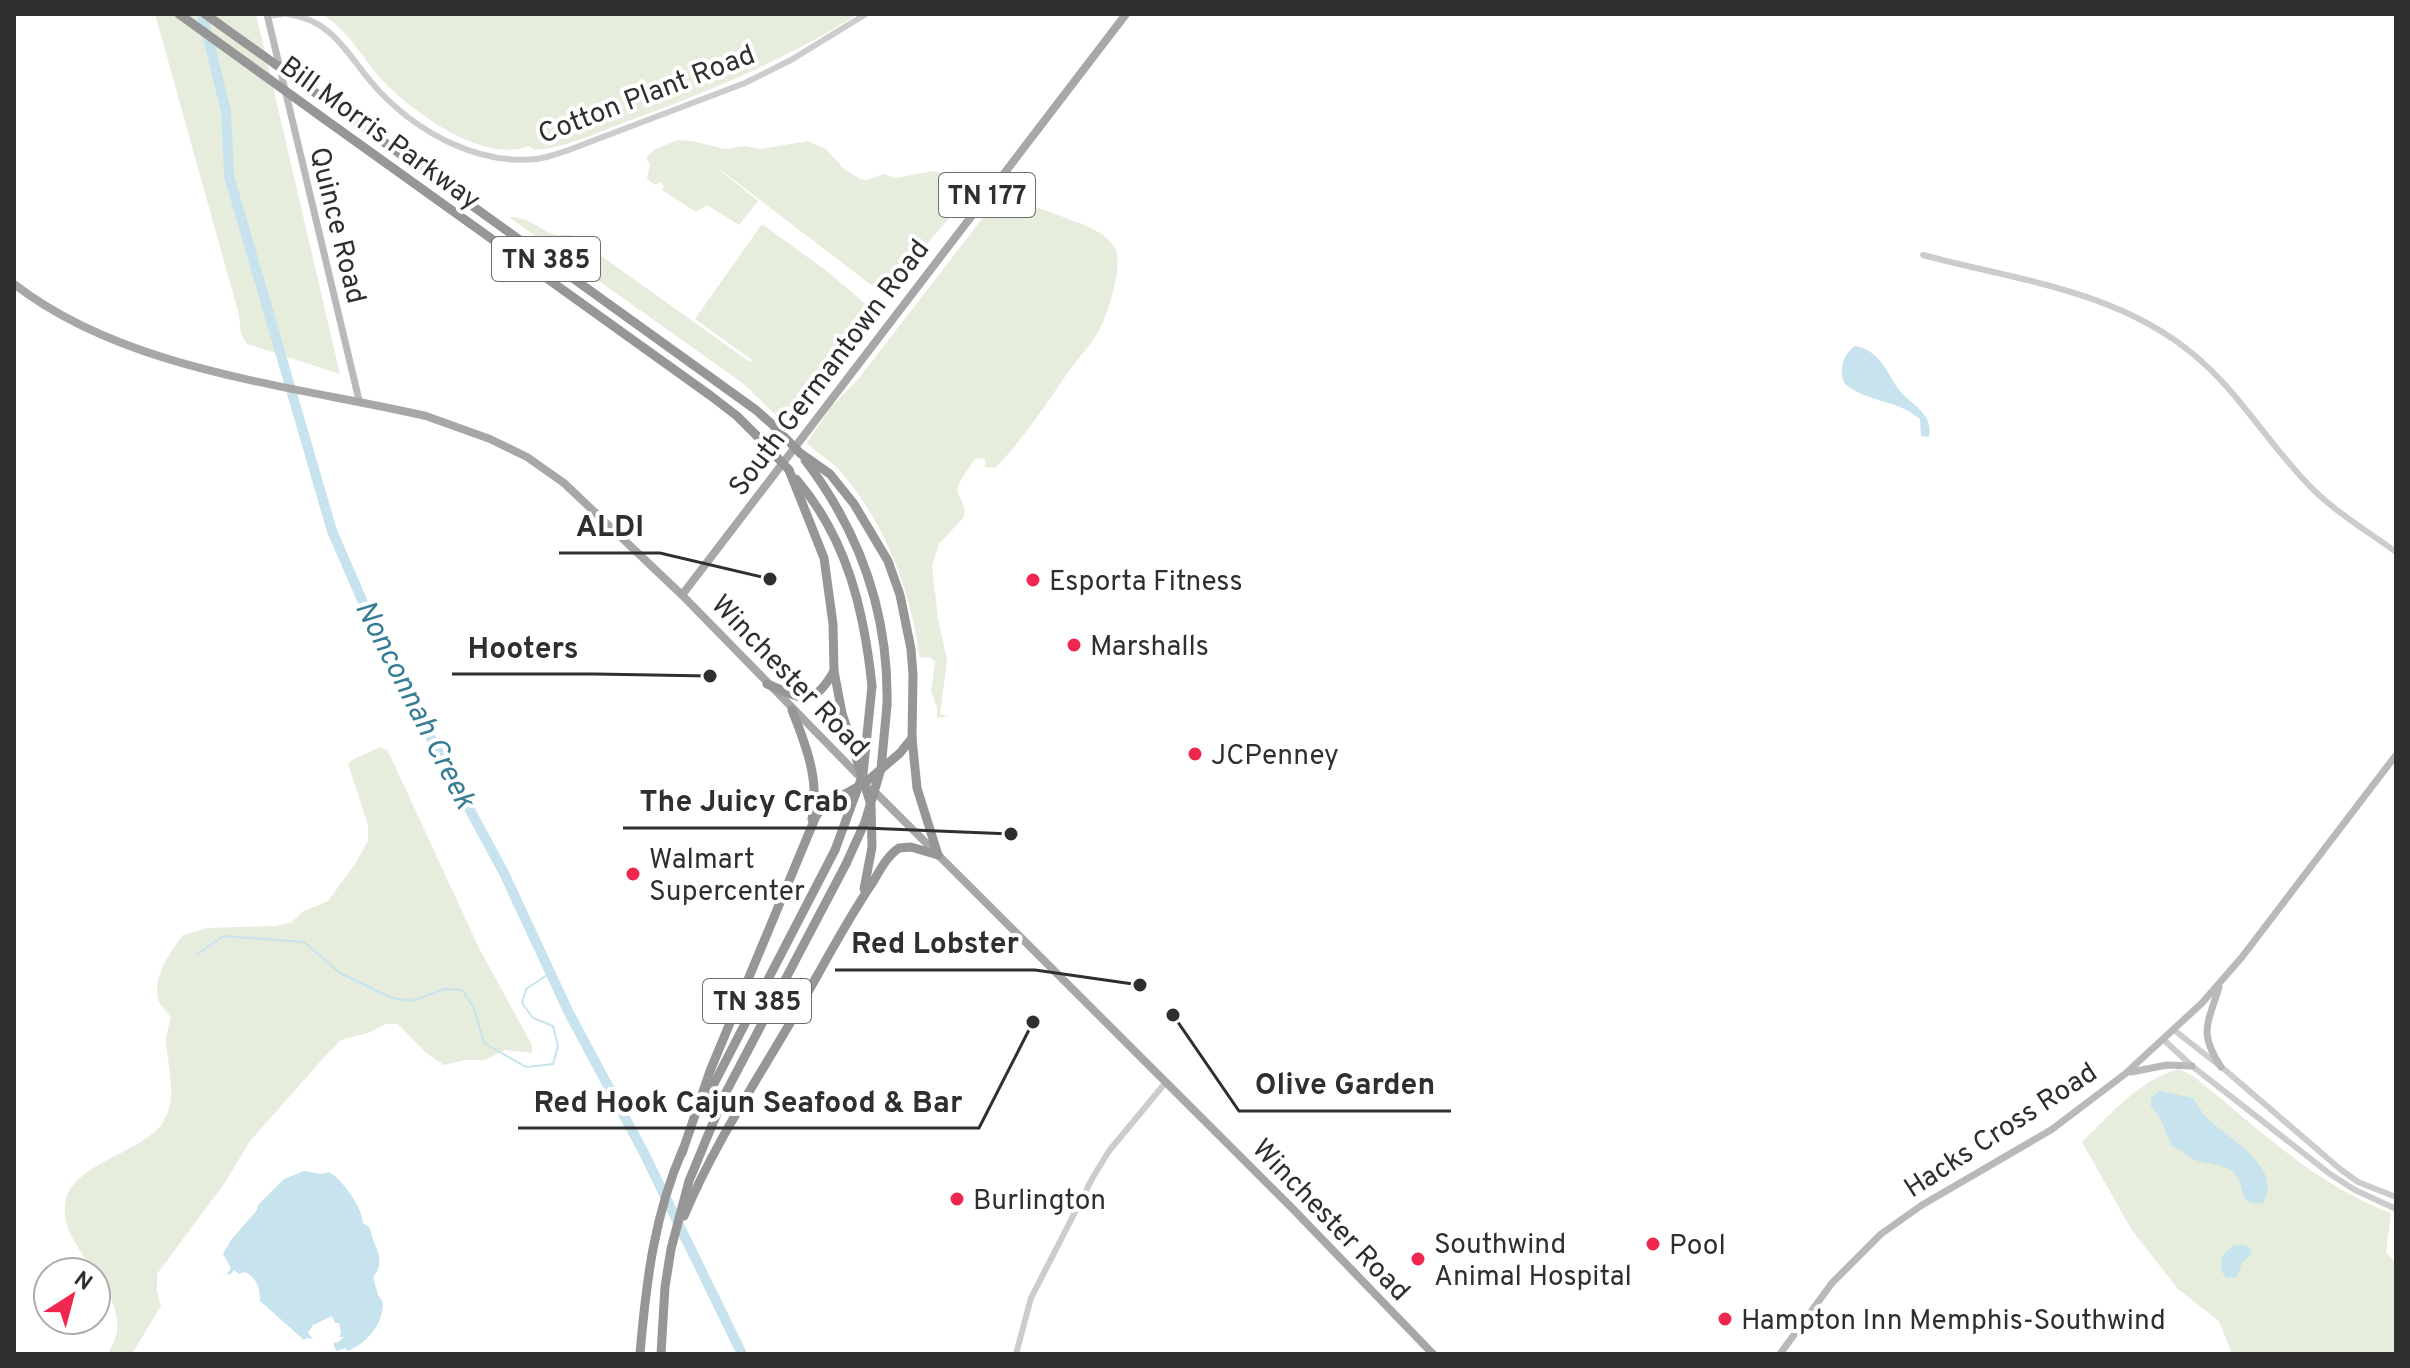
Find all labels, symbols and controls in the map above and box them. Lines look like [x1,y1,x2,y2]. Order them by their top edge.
street label: Cotton Plant Road [534,38,761,154]
street label: Bill Morris Parkway [272,49,487,219]
street label: Quince Road [299,144,373,308]
road number: TN 177 [939,173,1035,217]
street label: South Germantown Road [722,233,939,504]
road number: TN 385 [492,237,600,281]
callout: ALDI [559,499,660,553]
text: ALDI [576,510,644,547]
place label: Esporta Fitness [1049,565,1243,601]
marker: Esporta Fitness [1024,571,1042,589]
street label: Winchester Road [702,588,876,766]
water label: Nonconnah Creek [345,595,483,816]
callout: Hooters [452,620,595,674]
place label: Marshalls [1090,630,1209,666]
text: Hooters [468,632,578,669]
marker: Marshalls [1065,636,1083,654]
place label: JCPenney [1211,739,1339,775]
marker: JCPenney [1186,745,1204,763]
callout: The Juicy Crab [623,774,865,828]
text: The Juicy Crab [639,785,849,822]
place label: Walmart Supercenter [649,843,805,911]
marker: Walmart Supercenter [624,865,642,883]
callout: Red Lobster [835,916,1035,970]
text: Red Lobster [851,927,1020,964]
road number: TN 385 [703,979,811,1023]
street label: Hacks Cross Road [1898,1056,2105,1207]
callout: Olive Garden [1239,1057,1451,1111]
text: Olive Garden [1255,1068,1435,1105]
callout: Red Hook Cajun Seafood & Bar [518,1074,979,1128]
text: Red Hook Cajun Seafood & Bar [534,1086,963,1123]
street label: Winchester Road [1243,1132,1417,1310]
place label: Burlington [973,1184,1106,1220]
marker: Burlington [948,1190,966,1208]
place label: Southwind Animal Hospital [1434,1228,1632,1296]
place label: Pool [1669,1229,1726,1265]
marker: Pool [1644,1235,1662,1253]
marker: Southwind Animal Hospital [1409,1250,1427,1268]
north arrow [32,1256,112,1336]
text: N [68,1266,97,1297]
place label: Hampton Inn Memphis-Southwind [1741,1304,2166,1340]
marker: Hampton Inn Memphis-Southwind [1716,1310,1734,1328]

